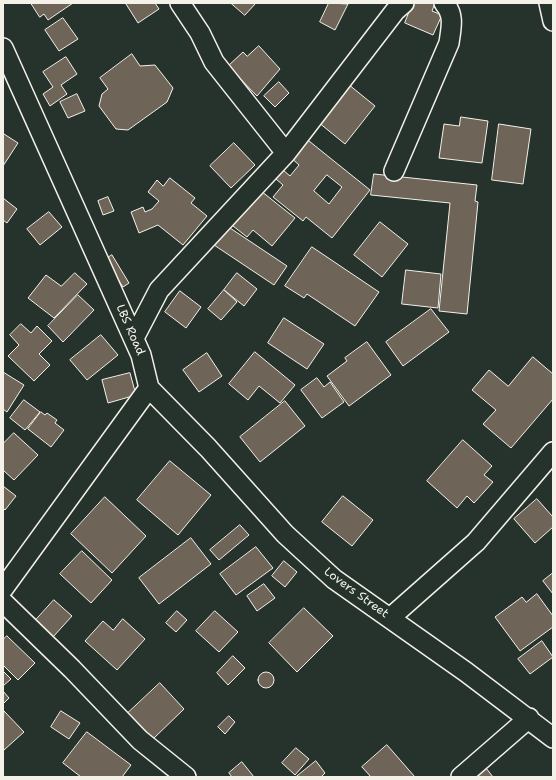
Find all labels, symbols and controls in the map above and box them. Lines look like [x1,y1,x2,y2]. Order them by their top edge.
street label: LBS Road [112,302,148,358]
street label: Lovers Street [321,565,391,621]

